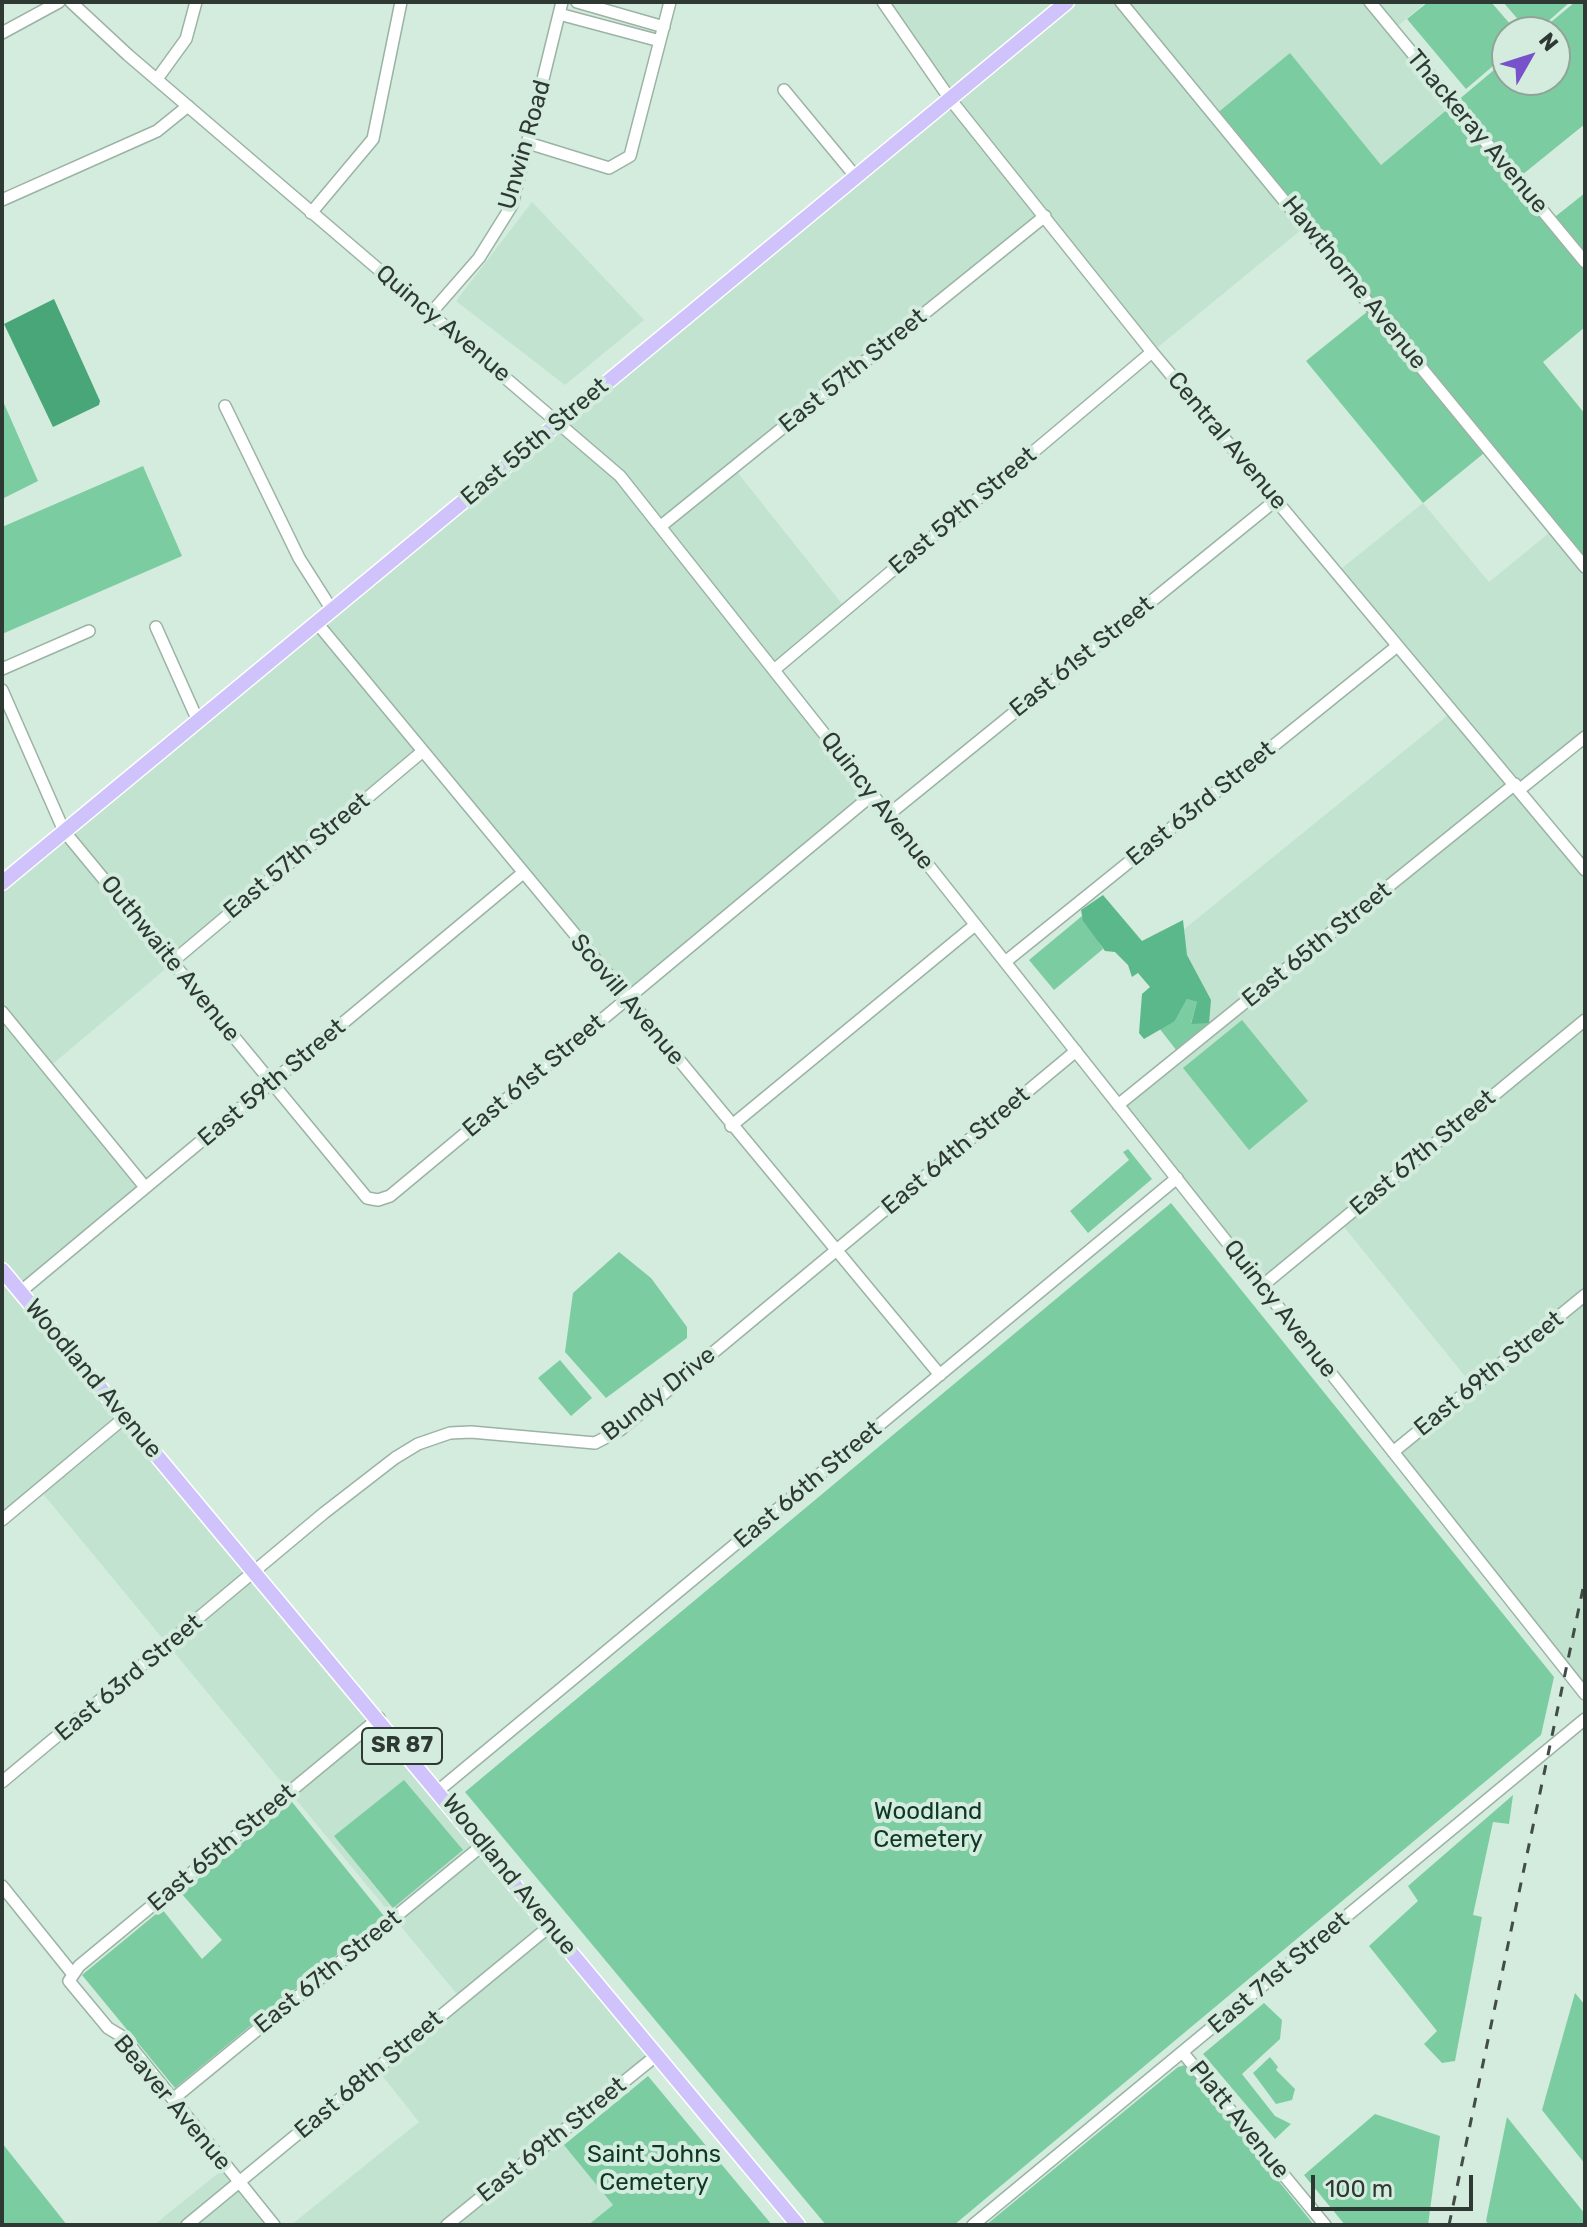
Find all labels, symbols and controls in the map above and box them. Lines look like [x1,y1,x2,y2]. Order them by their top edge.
north arrow [1491,16,1571,96]
text: N [1533,27,1564,56]
street label: Thackeray Avenue [1400,44,1554,220]
street label: Unwin Road [493,77,557,213]
street label: Hawthorne Avenue [1275,191,1433,375]
street label: Quincy Avenue [370,259,516,389]
street label: East 57th Street [774,303,932,439]
street label: Central Avenue [1161,366,1293,516]
street label: East 55th Street [456,372,614,512]
street label: East 59th Street [884,441,1042,581]
street label: East 61st Street [1004,590,1160,724]
street label: Quincy Avenue [814,726,940,876]
street label: East 63rd Street [1121,735,1281,873]
street label: East 57th Street [218,787,376,925]
street label: Outhwaite Avenue [94,870,246,1048]
street label: East 65th Street [1237,876,1397,1014]
street label: Scovill Avenue [564,929,690,1071]
street label: East 61st Street [457,1008,611,1144]
street label: East 59th Street [193,1013,351,1153]
street label: East 64th Street [876,1081,1036,1221]
street label: East 67th Street [1345,1084,1501,1222]
street label: Quincy Avenue [1217,1234,1343,1384]
street label: Woodland Avenue [18,1294,168,1464]
street label: East 69th Street [1409,1305,1569,1443]
street label: Bundy Drive [596,1341,722,1447]
street label: East 66th Street [728,1415,888,1555]
street label: East 63rd Street [50,1608,208,1748]
road number: SR 87 [362,1728,442,1764]
street label: East 65th Street [143,1778,301,1918]
street label: Woodland Avenue [435,1789,583,1961]
park label: Woodland Cemetery [873,1798,983,1854]
street label: East 67th Street [249,1904,407,2040]
street label: East 71st Street [1203,1906,1355,2040]
street label: East 68th Street [289,2005,449,2145]
street label: Beaver Avenue [107,2029,237,2177]
street label: Platt Avenue [1183,2055,1295,2185]
street label: East 69th Street [472,2071,632,2209]
park label: Saint Johns Cemetery [587,2141,721,2197]
scale bar [1315,2159,1477,2209]
text: 100 m [1325,2175,1393,2203]

